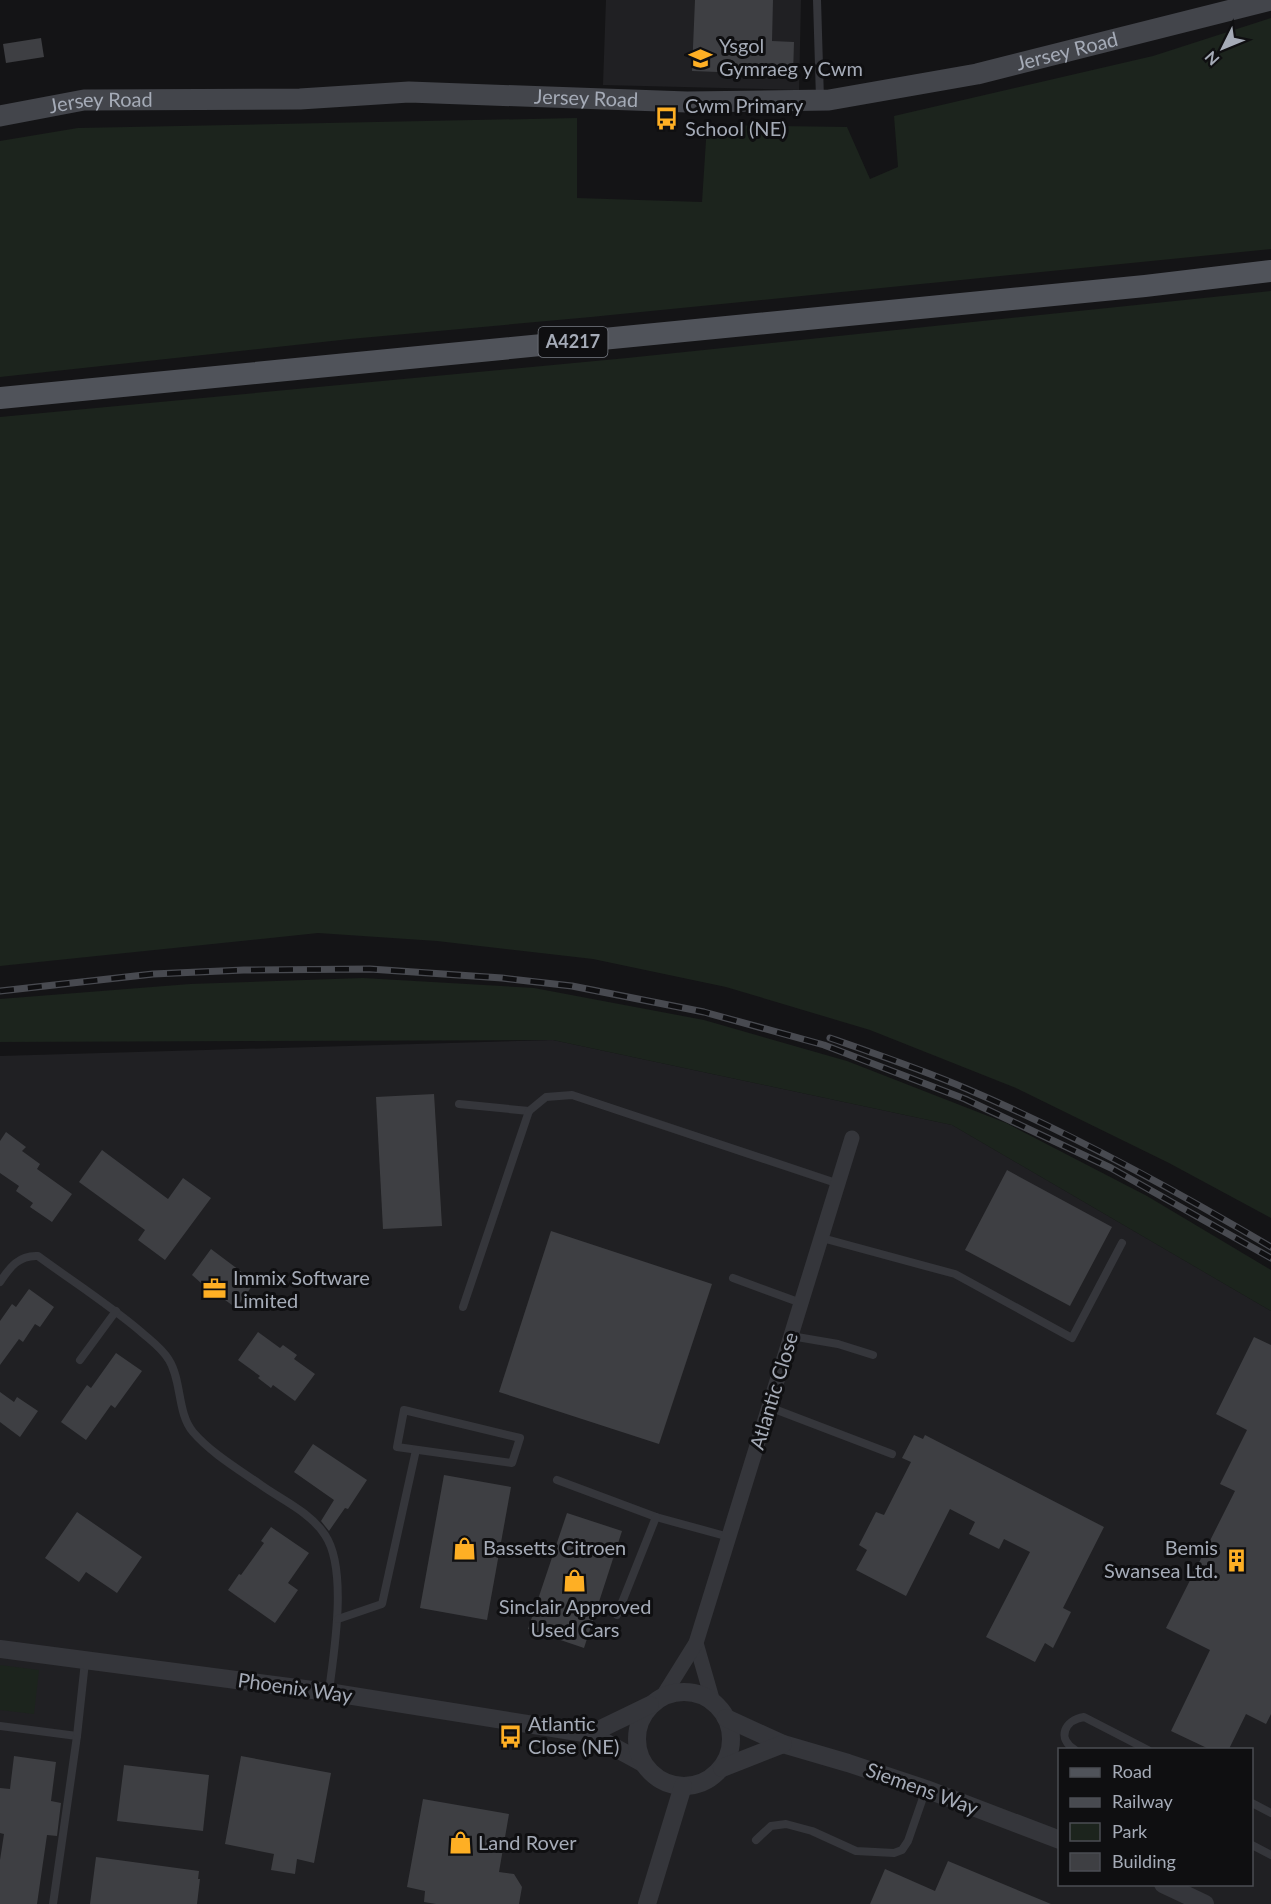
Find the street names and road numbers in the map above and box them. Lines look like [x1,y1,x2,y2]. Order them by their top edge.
street label: Jersey Road [1013,26,1120,75]
street label: Jersey Road [534,84,639,111]
street label: Jersey Road [47,87,153,117]
road number: A4217 [538,327,608,357]
street label: Atlantic Close [744,1329,802,1452]
street label: Phoenix Way [236,1667,355,1707]
street label: Siemens Way [863,1757,982,1820]

